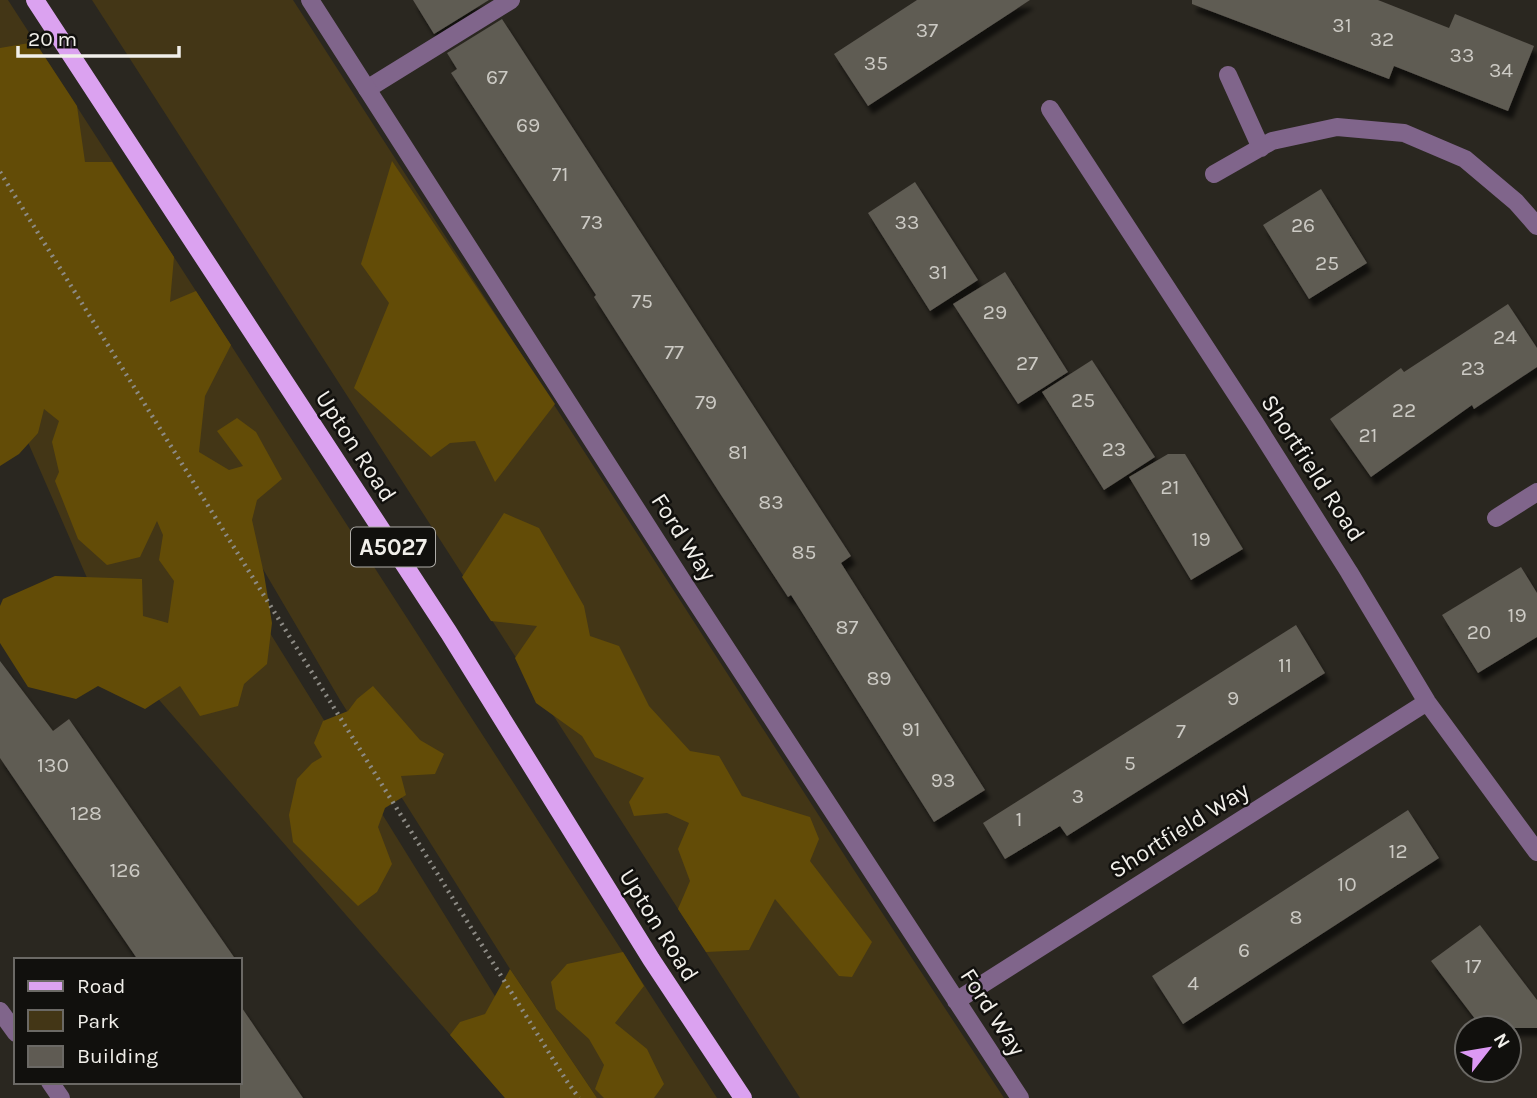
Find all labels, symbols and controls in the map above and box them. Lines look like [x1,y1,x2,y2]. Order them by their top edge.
house number: 31 [1332,13,1352,37]
scale bar [18,14,178,58]
house number: 37 [916,18,938,42]
text: 20 m [28,27,77,51]
house number: 32 [1370,27,1394,51]
house number: 33 [1450,43,1474,67]
house number: 35 [864,51,888,75]
house number: 34 [1489,58,1513,82]
house number: 67 [486,65,508,89]
house number: 69 [516,113,540,137]
house number: 71 [552,162,568,186]
house number: 73 [581,210,603,234]
house number: 33 [895,210,919,234]
house number: 26 [1291,213,1315,237]
house number: 25 [1315,251,1339,275]
house number: 31 [928,260,948,284]
house number: 75 [631,289,653,313]
house number: 29 [983,300,1007,324]
house number: 24 [1493,325,1517,349]
house number: 77 [664,340,684,364]
house number: 27 [1016,351,1038,375]
house number: 23 [1461,356,1485,380]
street label: Upton Road [310,385,402,507]
house number: 25 [1071,388,1095,412]
street label: Shortfield Road [1255,389,1371,547]
house number: 79 [695,390,717,414]
house number: 22 [1392,398,1416,422]
house number: 21 [1358,423,1378,447]
house number: 23 [1102,437,1126,461]
house number: 81 [728,440,748,464]
house number: 21 [1160,475,1180,499]
street label: Ford Way [645,488,723,586]
house number: 83 [758,490,784,514]
road number: A5027 [351,527,435,566]
house number: 19 [1191,527,1211,551]
house number: 85 [792,540,816,564]
house number: 19 [1507,603,1527,627]
house number: 87 [836,615,859,639]
house number: 20 [1467,620,1491,644]
house number: 11 [1278,653,1292,677]
house number: 89 [866,666,892,690]
house number: 9 [1227,686,1239,710]
house number: 91 [901,717,921,741]
house number: 7 [1176,719,1186,743]
house number: 5 [1124,751,1136,775]
house number: 130 [37,753,69,777]
house number: 93 [931,768,955,792]
street label: Shortfield Way [1104,776,1254,884]
house number: 3 [1072,784,1084,808]
house number: 128 [70,801,102,825]
house number: 1 [1016,807,1022,831]
house number: 12 [1388,839,1408,863]
house number: 126 [109,858,141,882]
street label: Upton Road [613,864,705,986]
house number: 10 [1337,872,1357,896]
house number: 8 [1290,905,1302,929]
house number: 6 [1238,938,1250,962]
house number: 17 [1465,954,1482,978]
legend [14,958,242,1084]
street label: Ford Way [954,963,1032,1061]
house number: 4 [1187,971,1199,995]
text: Road [77,974,125,998]
text: Park [77,1009,120,1033]
north arrow [1453,1014,1523,1084]
text: N [1489,1029,1515,1052]
text: Building [77,1044,158,1068]

